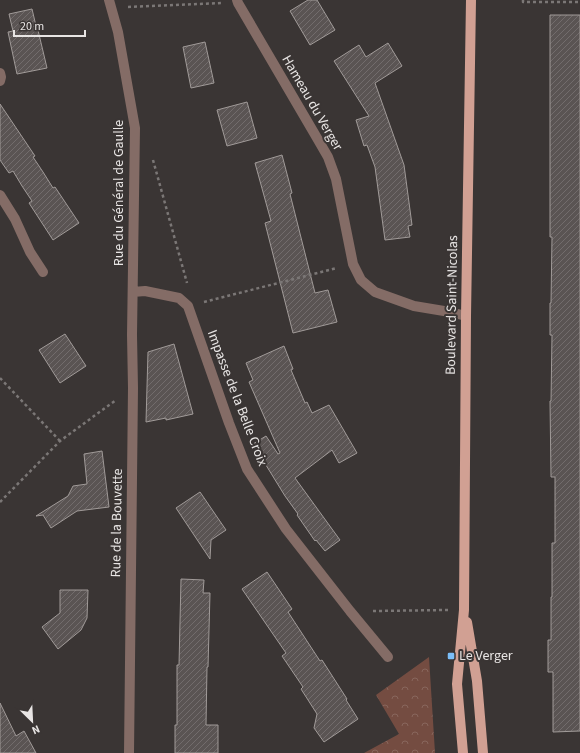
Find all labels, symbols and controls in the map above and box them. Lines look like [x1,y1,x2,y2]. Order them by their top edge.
scale bar [14,12,85,38]
text: 20 m [20,18,44,35]
street label: Hameau du Verger [276,51,348,155]
street label: Rue du Général de Gaulle [109,120,129,266]
street label: Boulevard Saint-Nicolas [441,235,463,375]
street label: Impasse de la Belle Croix [202,327,272,470]
street label: Rue de la Bouvette [106,468,128,578]
place label: Le Verger [459,646,513,666]
marker: Le Verger [446,651,456,661]
north arrow [12,701,52,741]
text: N [29,721,42,738]

